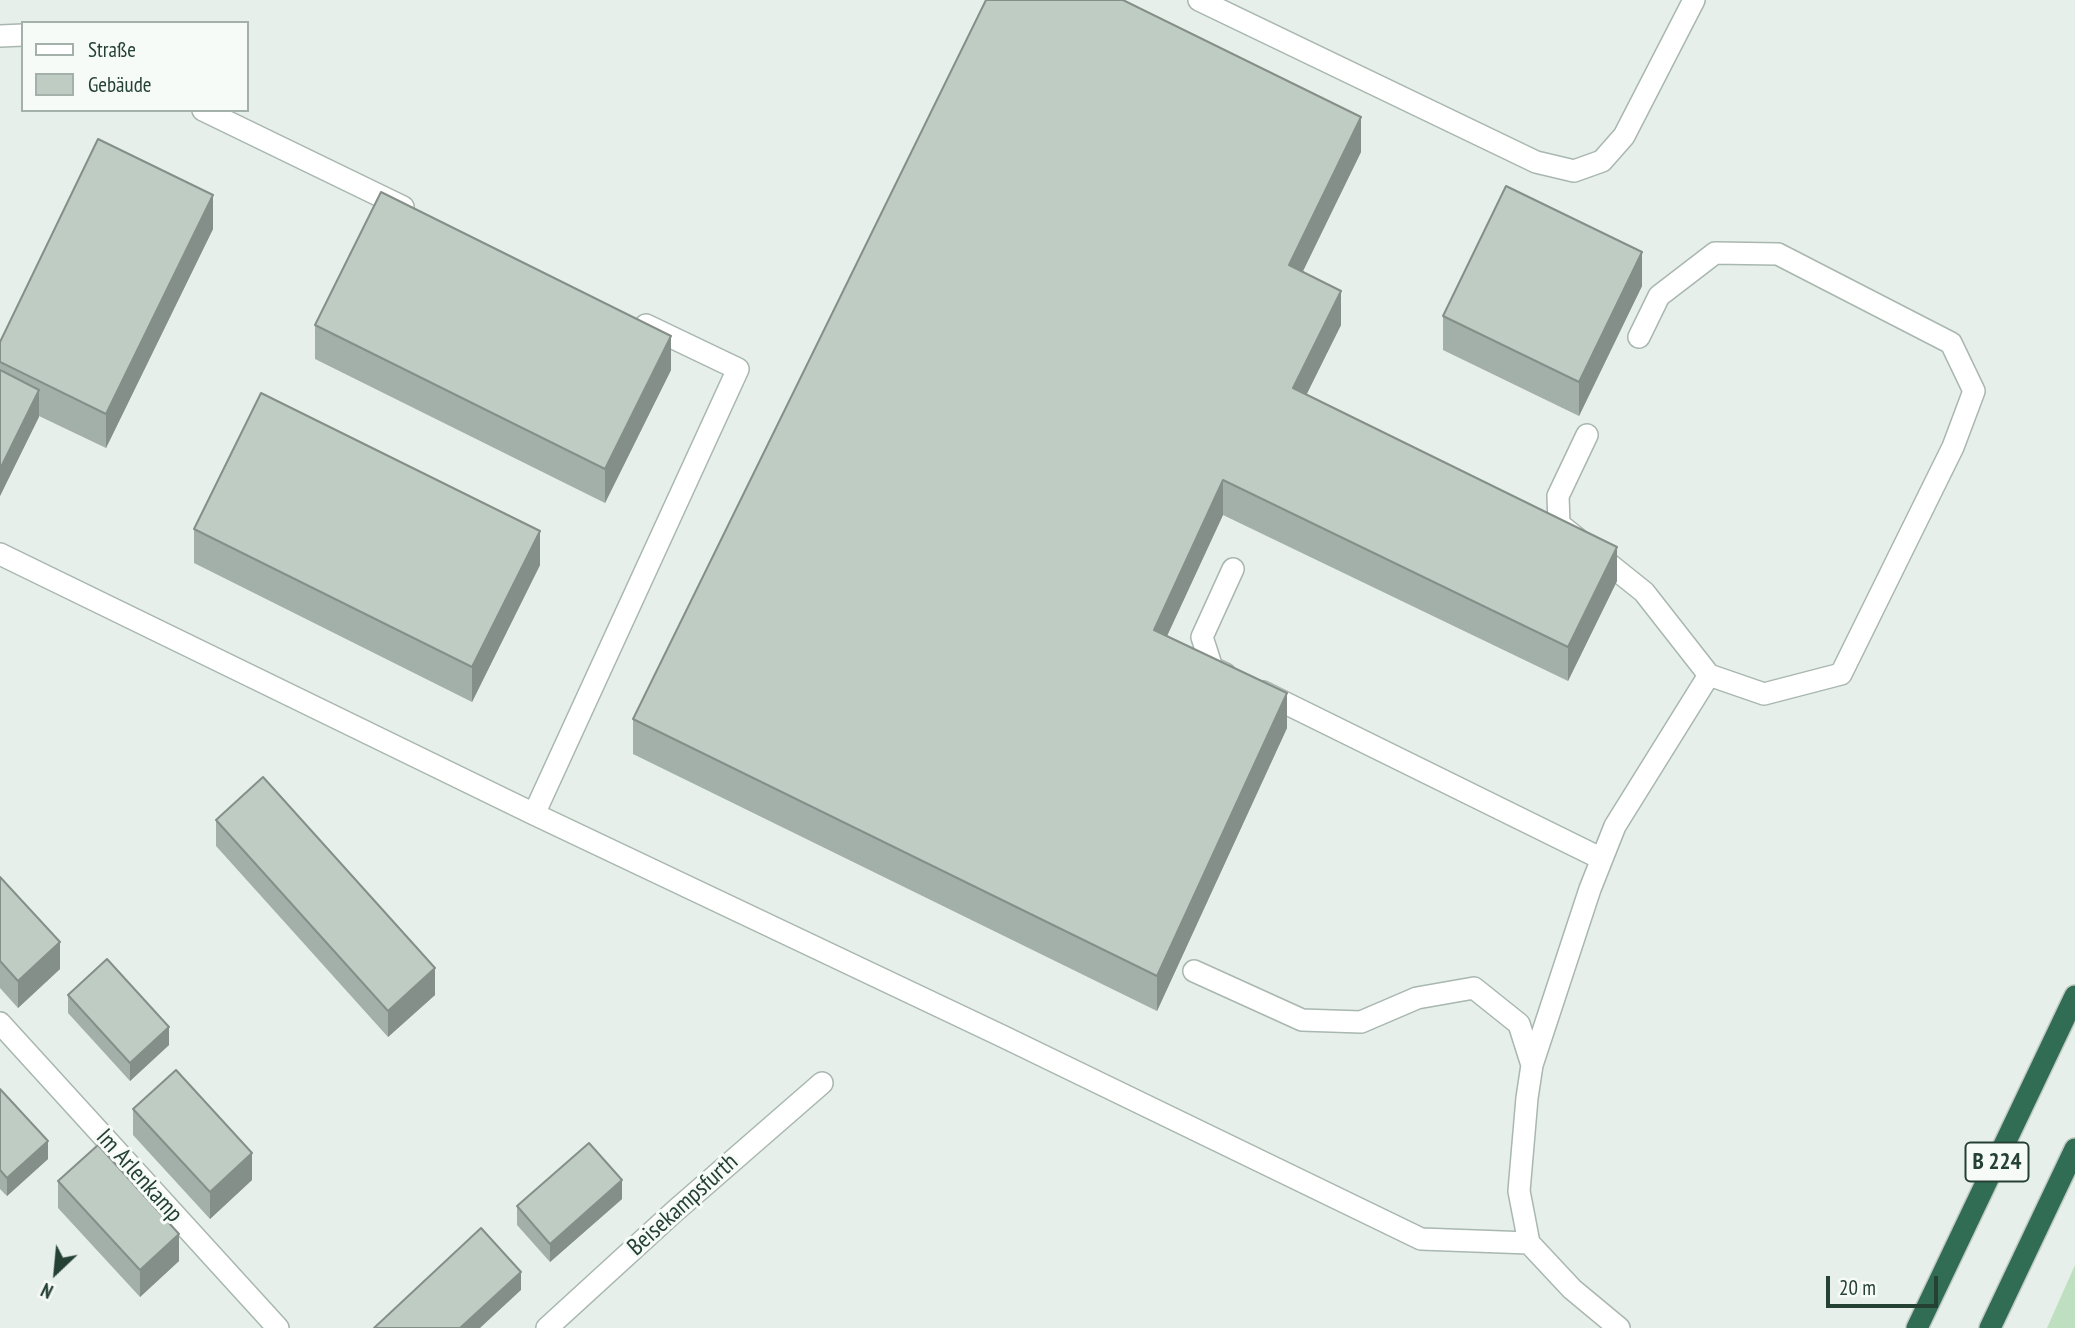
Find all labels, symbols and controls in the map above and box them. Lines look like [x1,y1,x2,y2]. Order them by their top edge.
legend [21,21,248,112]
text: Straße [88,36,136,63]
text: Gebäude [88,71,151,98]
street label: Im Arlenkamp [90,1124,188,1228]
road number: B 224 [1966,1142,2028,1182]
street label: Beisekampsfurth [622,1148,744,1262]
north arrow [21,1237,91,1307]
scale bar [1830,1262,1942,1306]
text: 20 m [1839,1274,1876,1301]
text: N [37,1278,57,1304]

